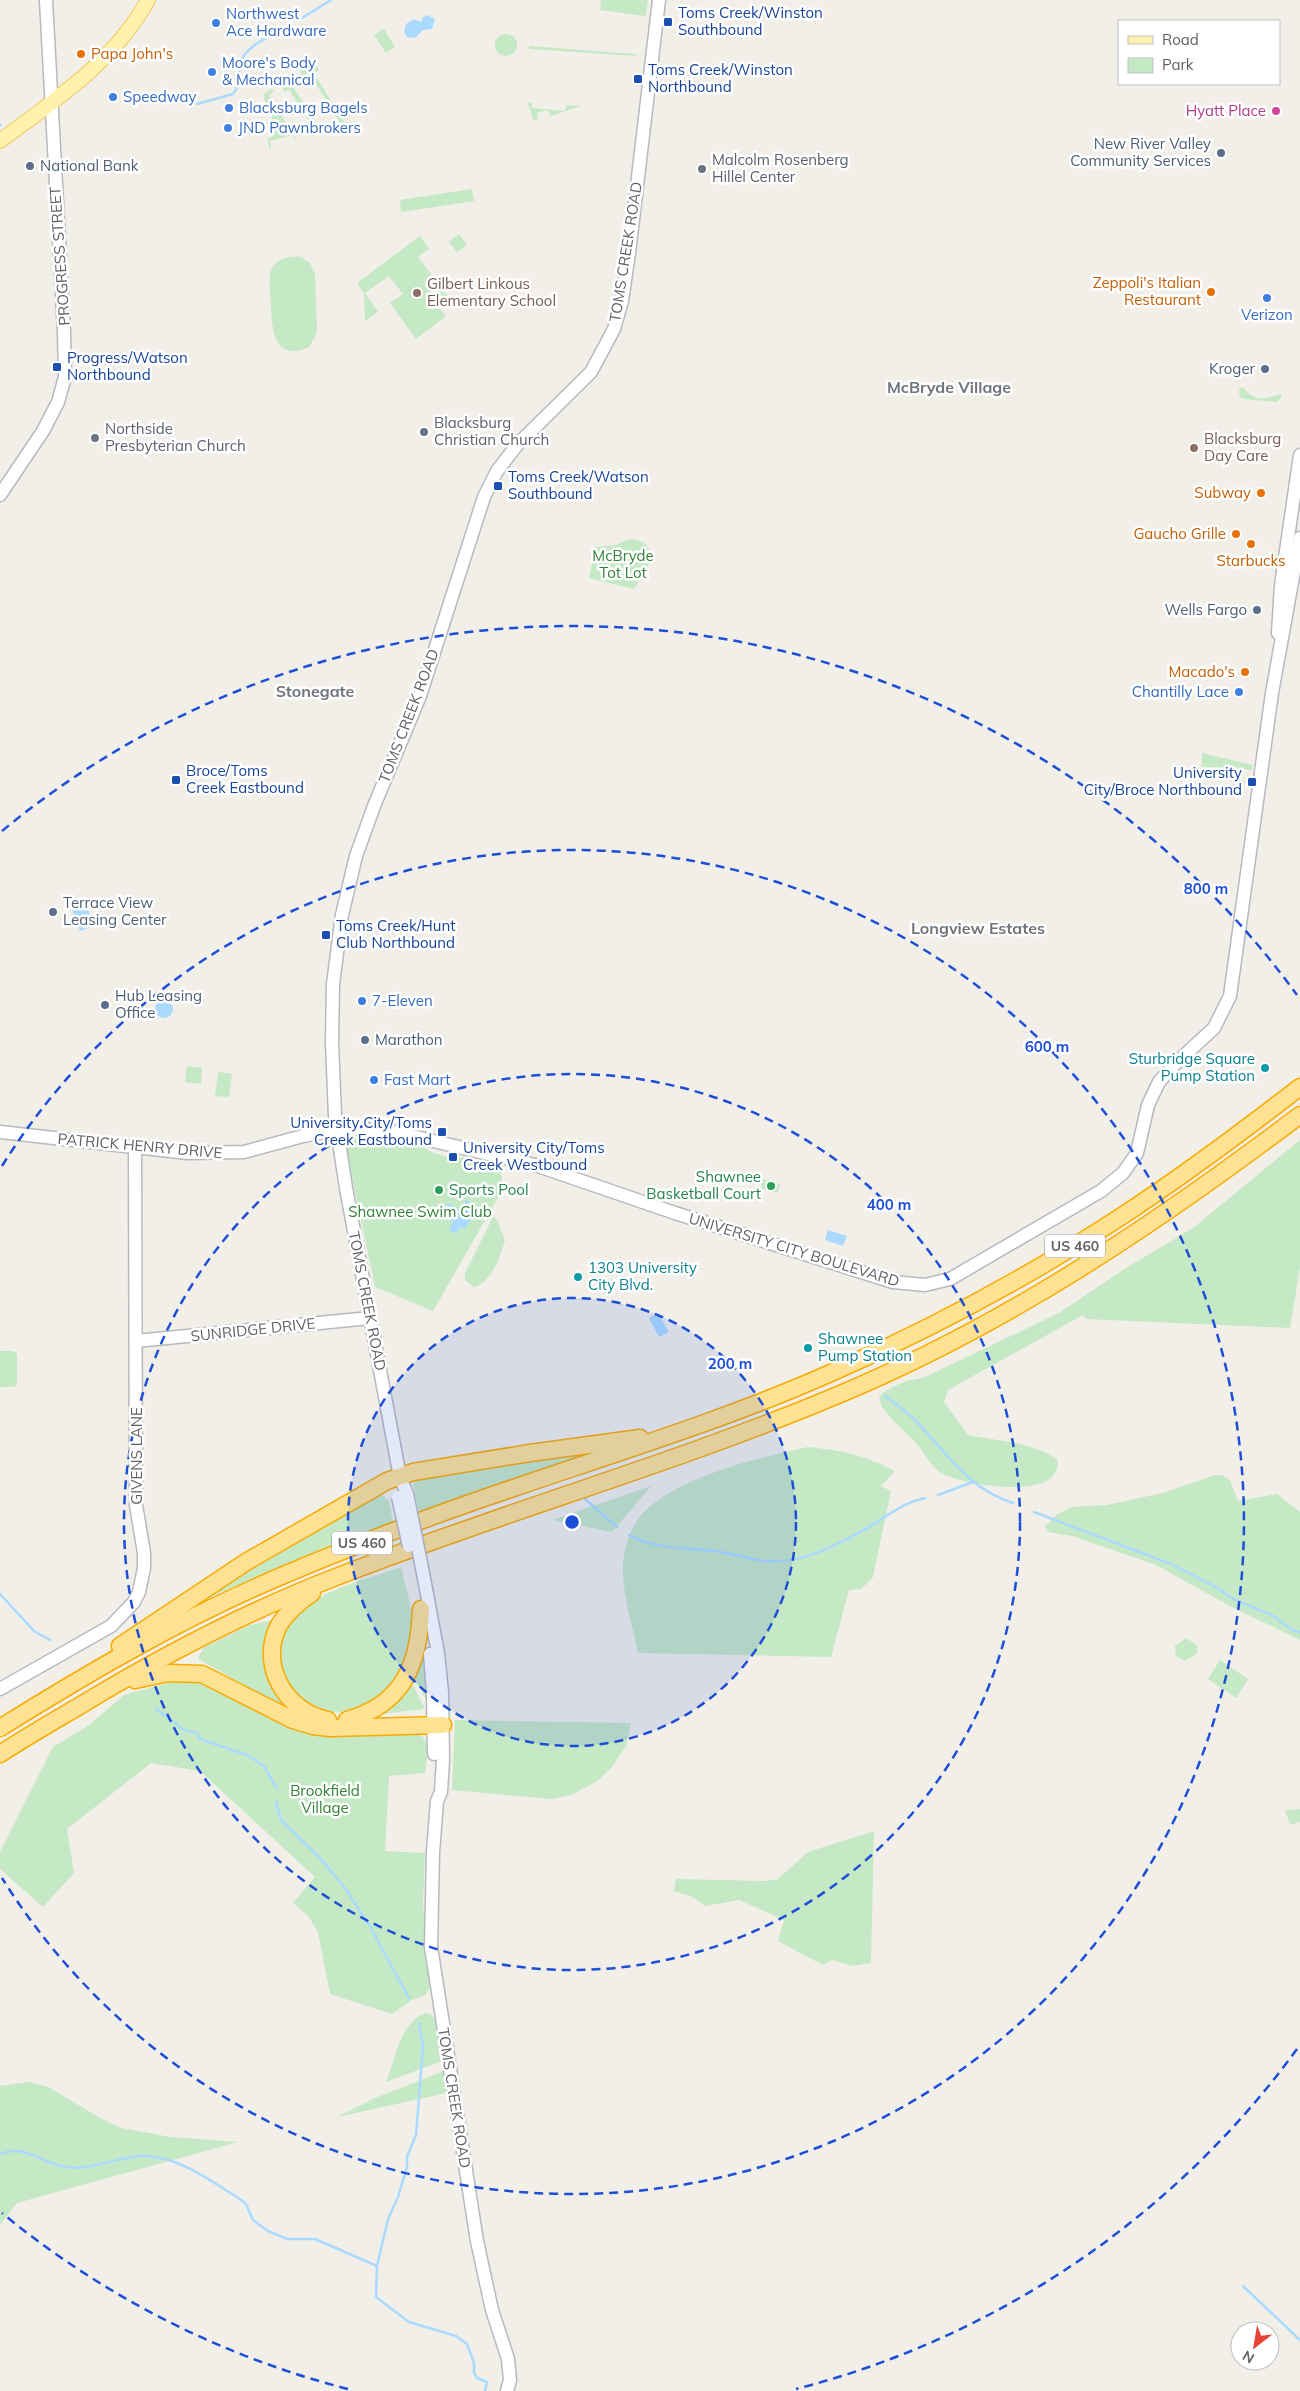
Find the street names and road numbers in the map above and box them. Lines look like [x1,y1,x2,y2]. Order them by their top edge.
street label: TOMS CREEK ROAD [605,180,646,323]
street label: PROGRESS STREET [45,186,74,326]
street label: TOMS CREEK ROAD [374,646,443,785]
street label: PATRICK HENRY DRIVE [57,1129,223,1162]
street label: UNIVERSITY CITY BOULEVARD [686,1208,902,1291]
street label: TOMS CREEK ROAD [345,1230,390,1372]
road number: US 460 [1045,1234,1105,1258]
street label: SUNRIDGE DRIVE [190,1313,316,1346]
street label: GIVENS LANE [127,1407,146,1505]
road number: US 460 [332,1532,392,1555]
street label: TOMS CREEK ROAD [434,2026,475,2169]

